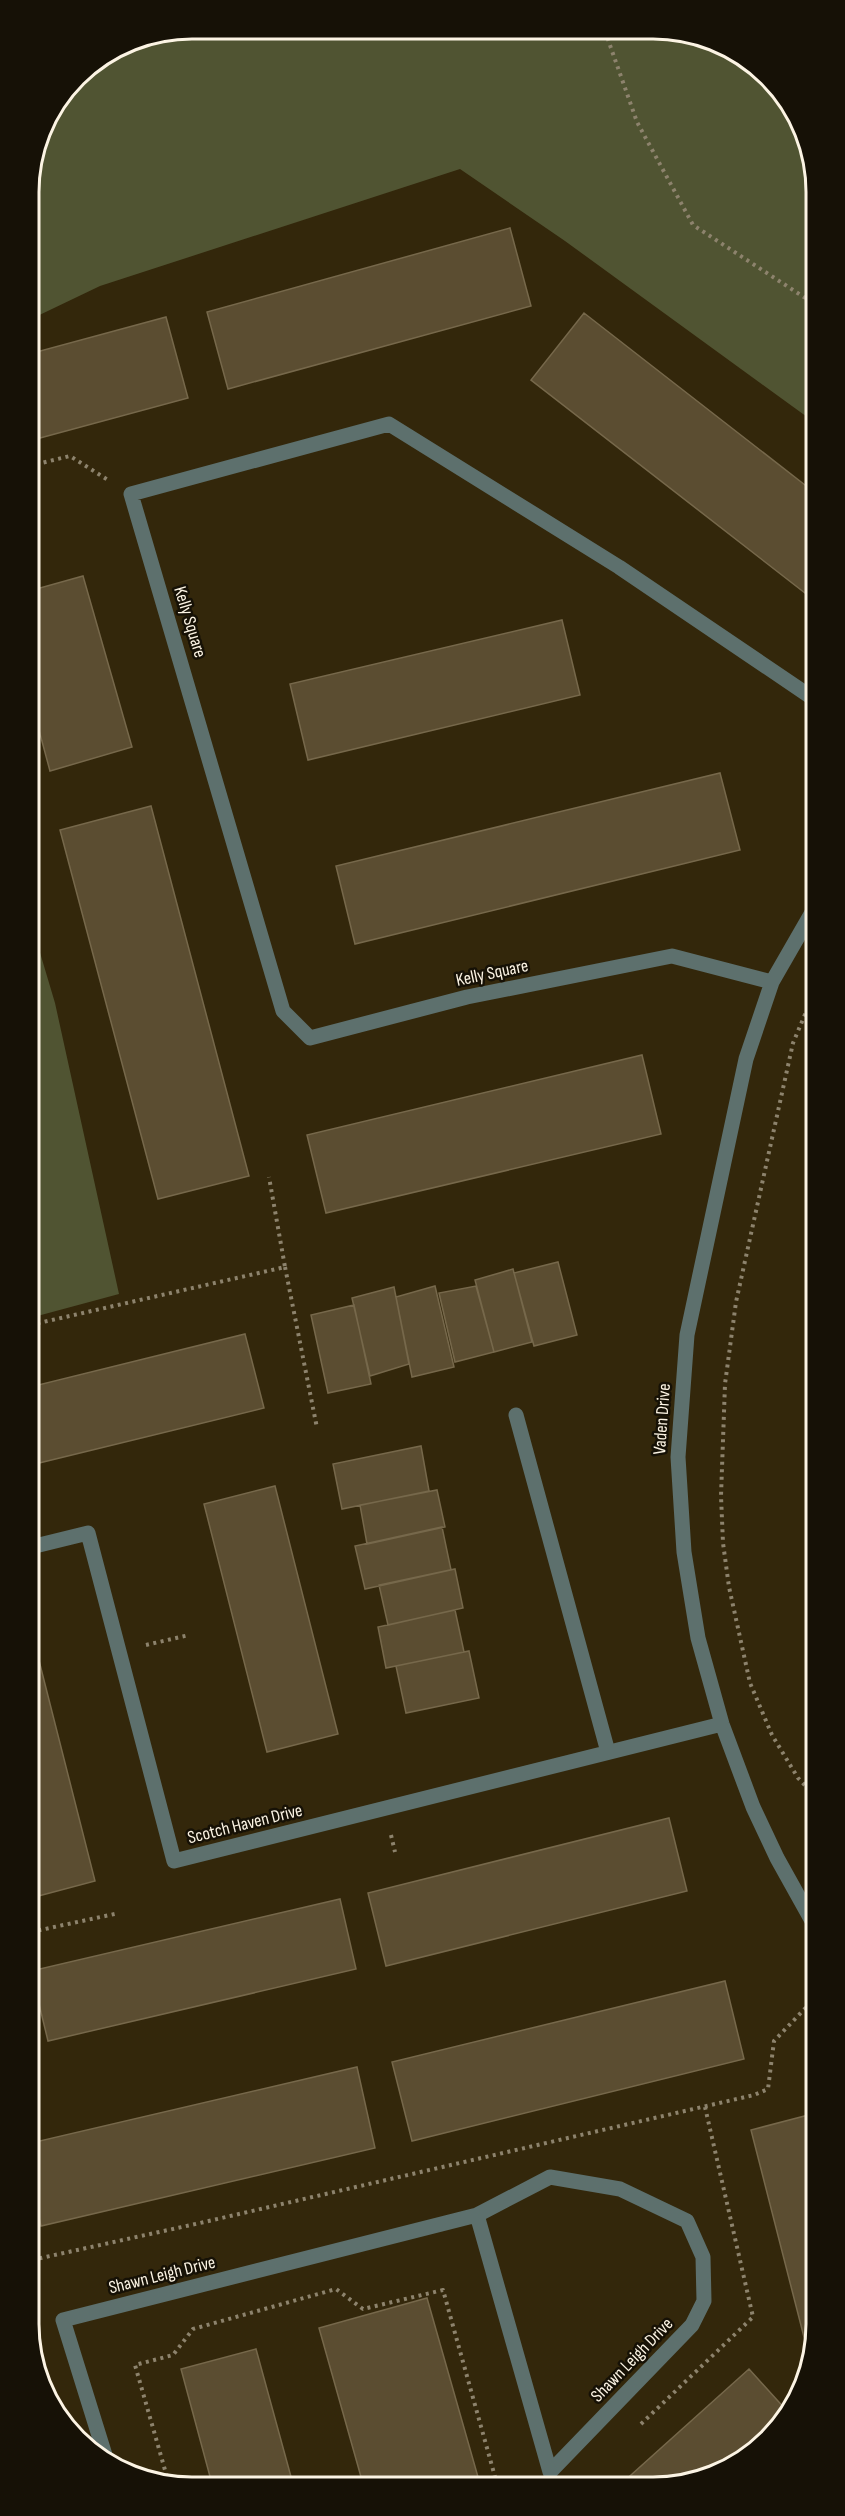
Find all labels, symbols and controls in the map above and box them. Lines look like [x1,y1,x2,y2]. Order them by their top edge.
street label: Kelly Square [169,584,211,660]
street label: Kelly Square [454,955,530,991]
street label: Vaden Drive [649,1383,675,1455]
street label: Scotch Haven Drive [185,1800,305,1848]
street label: Shawn Leigh Drive [107,2252,217,2298]
street label: Shawn Leigh Drive [587,2313,677,2407]

